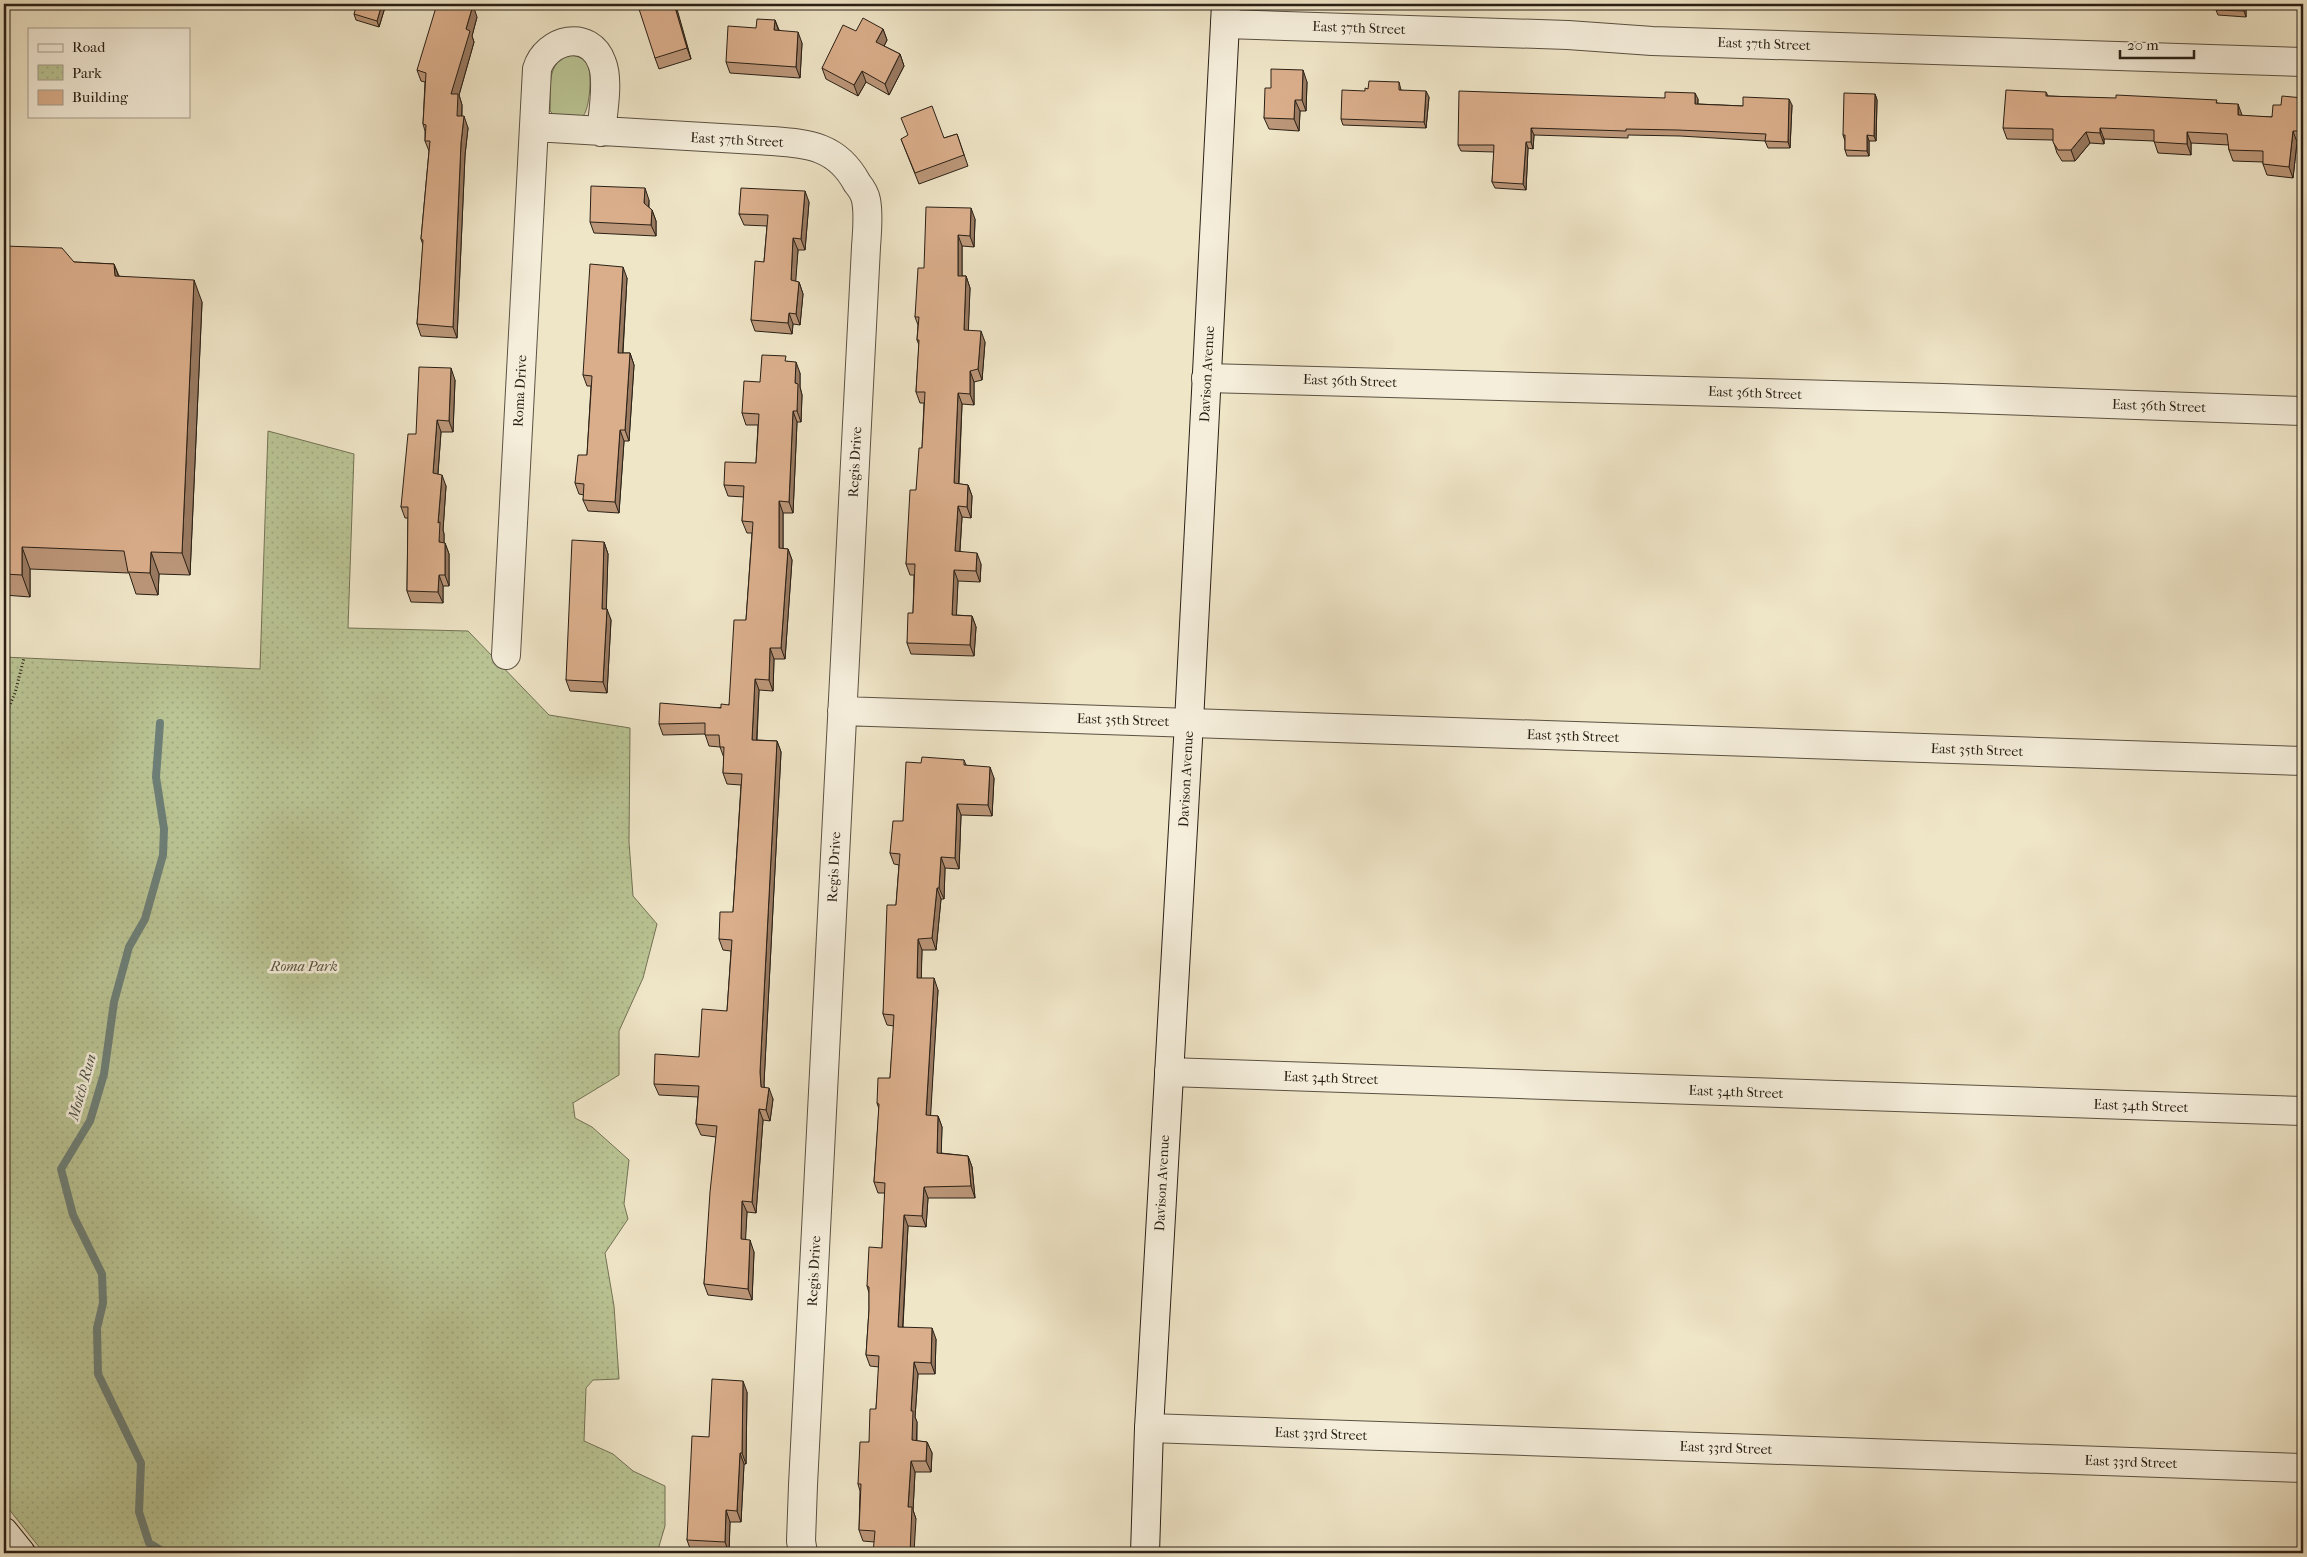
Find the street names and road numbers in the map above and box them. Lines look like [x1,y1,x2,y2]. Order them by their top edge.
street label: East 37th Street [1312,18,1406,38]
street label: East 37th Street [1717,34,1811,54]
street label: East 37th Street [690,129,784,151]
street label: Davison Avenue [1196,325,1218,423]
street label: Roma Drive [510,354,530,428]
street label: East 36th Street [1303,371,1397,391]
street label: East 36th Street [1708,383,1802,403]
street label: East 36th Street [2112,396,2206,416]
street label: Regis Drive [845,426,865,498]
street label: East 35th Street [1076,710,1170,730]
street label: East 35th Street [1526,726,1620,746]
street label: Davison Avenue [1175,730,1197,828]
street label: East 35th Street [1930,740,2024,760]
street label: Regis Drive [824,831,844,903]
street label: East 34th Street [1283,1068,1379,1088]
street label: East 34th Street [1688,1082,1784,1102]
street label: East 34th Street [2093,1096,2189,1116]
street label: Davison Avenue [1151,1134,1173,1232]
street label: Regis Drive [804,1235,824,1307]
street label: East 33rd Street [1274,1424,1368,1444]
street label: East 33rd Street [1679,1438,1773,1458]
street label: East 33rd Street [2084,1452,2178,1472]

